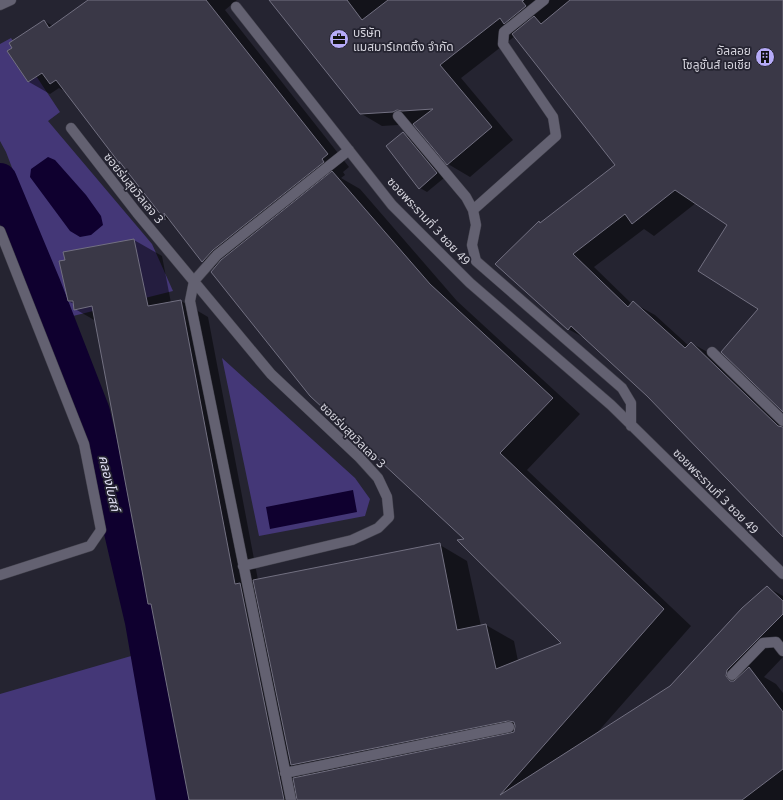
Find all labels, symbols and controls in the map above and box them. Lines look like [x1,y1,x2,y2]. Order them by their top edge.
place label: บริษัท แมสมาร์เกตติ้ง จำกัด [353,24,454,55]
office icon: บริษัท แมสมาร์เกตติ้ง จำกัด [328,28,350,50]
place label: อัลลอย โซลูชั่นส์ เอเชีย [683,42,751,73]
building icon: อัลลอย โซลูชั่นส์ เอเชีย [754,46,776,68]
street label: ซอยร่มสุขวิลเลจ 3 [100,149,168,227]
street label: ซอยพระรามที่ 3 ซอย 49 [384,173,475,269]
street label: ซอยร่มสุขวิลเลจ 3 [316,398,390,472]
street label: ซอยพระรามที่ 3 ซอย 49 [669,444,763,538]
water label: คลองโบสถ์ [95,453,126,516]

